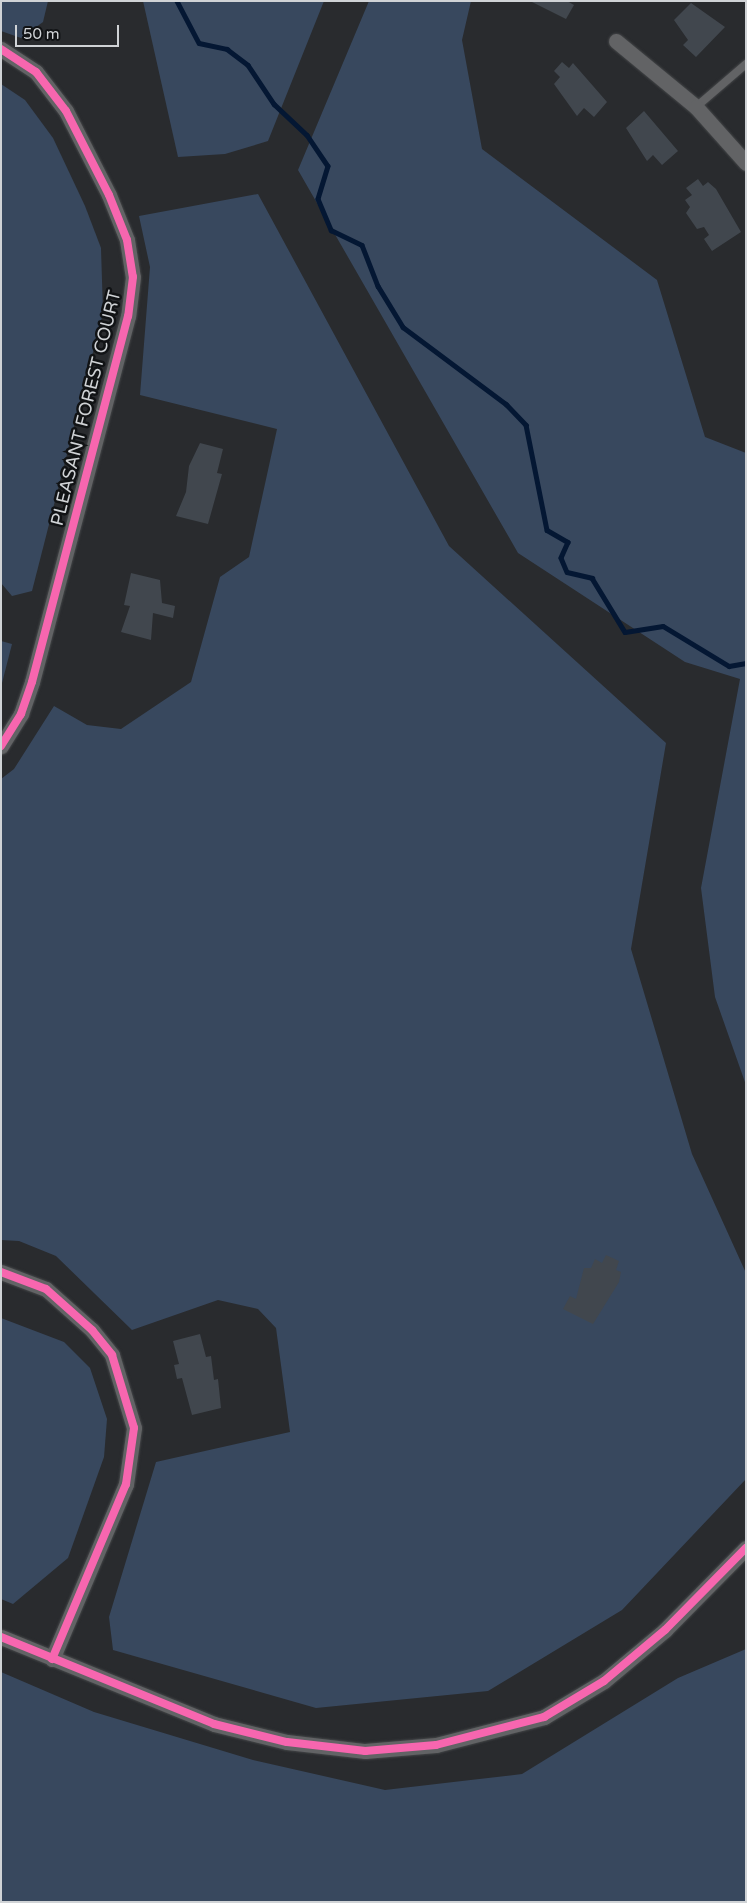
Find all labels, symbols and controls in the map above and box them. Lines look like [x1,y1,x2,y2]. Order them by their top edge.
scale bar [18,15,121,47]
text: 50 m [23,25,60,43]
street label: PLEASANT FOREST COURT [46,288,126,528]

